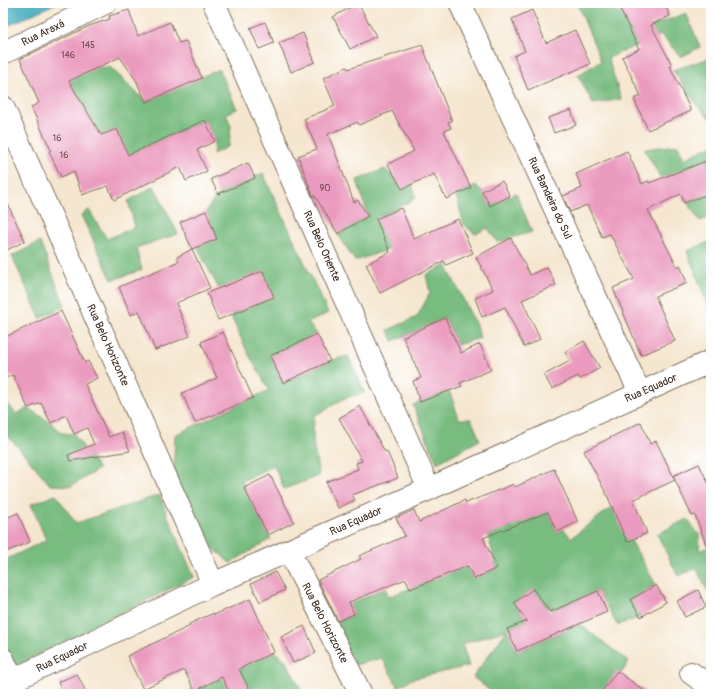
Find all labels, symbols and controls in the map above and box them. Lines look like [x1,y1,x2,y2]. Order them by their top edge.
street label: Rua Araxá [19,17,67,49]
house number: 145 [81,40,95,51]
house number: 146 [61,50,75,61]
house number: 16 [53,133,61,144]
house number: 16 [60,150,68,161]
street label: Rua Bandeira do Sul [525,155,575,241]
house number: 90 [320,183,330,194]
street label: Rua Belo Oriente [301,209,344,284]
street label: Rua Belo Horizonte [84,302,132,388]
street label: Rua Equador [623,371,679,405]
street label: Rua Equador [328,504,384,538]
street label: Rua Belo Horizonte [299,581,351,666]
street label: Rua Equador [34,639,90,675]

